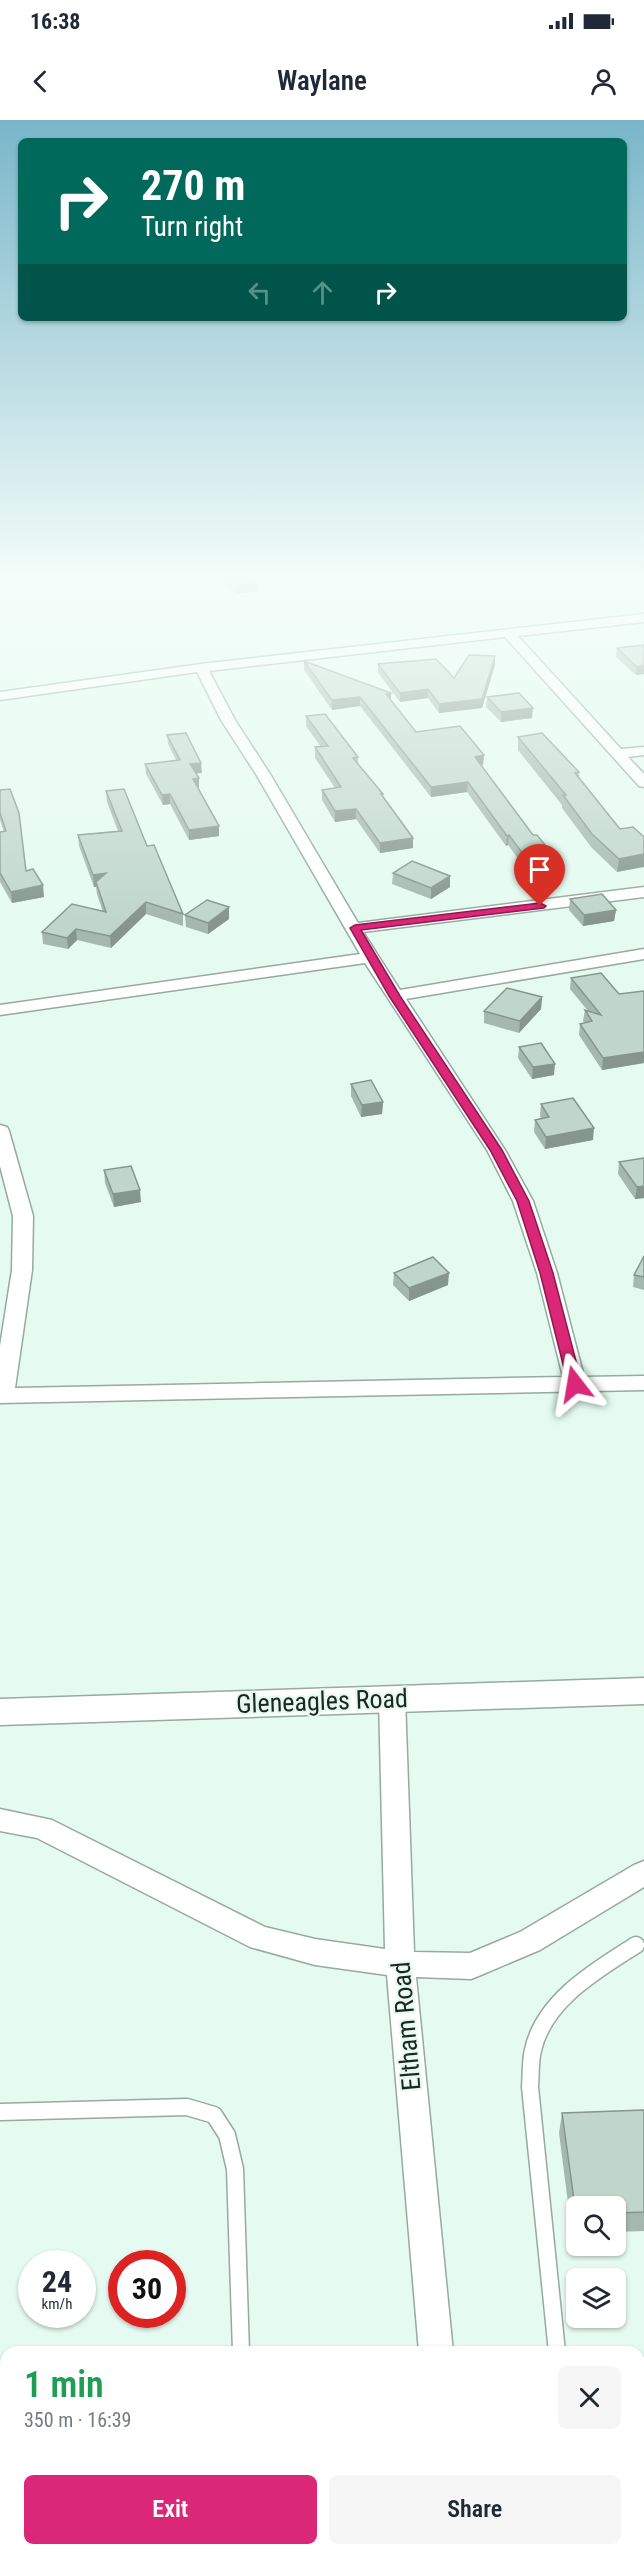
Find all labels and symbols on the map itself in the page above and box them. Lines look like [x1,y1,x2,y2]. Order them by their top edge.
pin [514,844,565,906]
position arrow [543,1352,607,1416]
street label: Gleneagles Road [236,1683,408,1719]
street label: Eltham Road [385,1960,427,2092]
speed limit sign: 30 [108,2250,186,2328]

